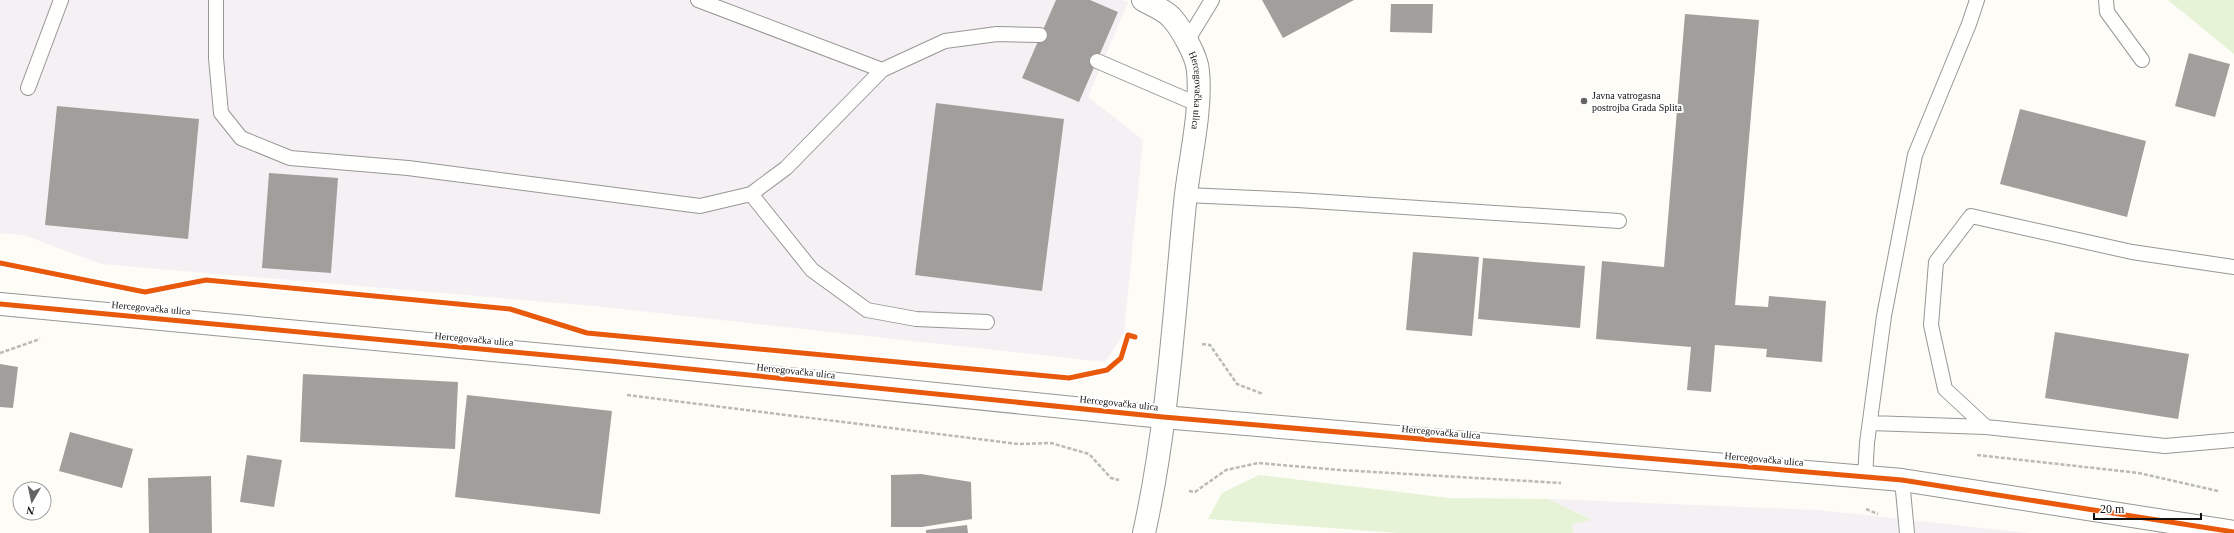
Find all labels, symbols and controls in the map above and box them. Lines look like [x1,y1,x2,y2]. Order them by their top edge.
street label: Hercegovačka ulica [1187,49,1204,131]
place label: Javna vatrogasna postrojba Grada Splita [1592,90,1683,113]
marker: Javna vatrogasna postrojba Grada Splita [1579,96,1589,106]
street label: Hercegovačka ulica [111,299,191,317]
street label: Hercegovačka ulica [434,330,514,348]
street label: Hercegovačka ulica [756,361,836,381]
street label: Hercegovačka ulica [1079,393,1159,413]
street label: Hercegovačka ulica [1401,423,1481,441]
street label: Hercegovačka ulica [1724,450,1804,468]
north arrow [12,481,52,521]
scale bar [2094,495,2201,521]
text: 20 m [2100,502,2125,516]
text: N [26,504,35,517]

